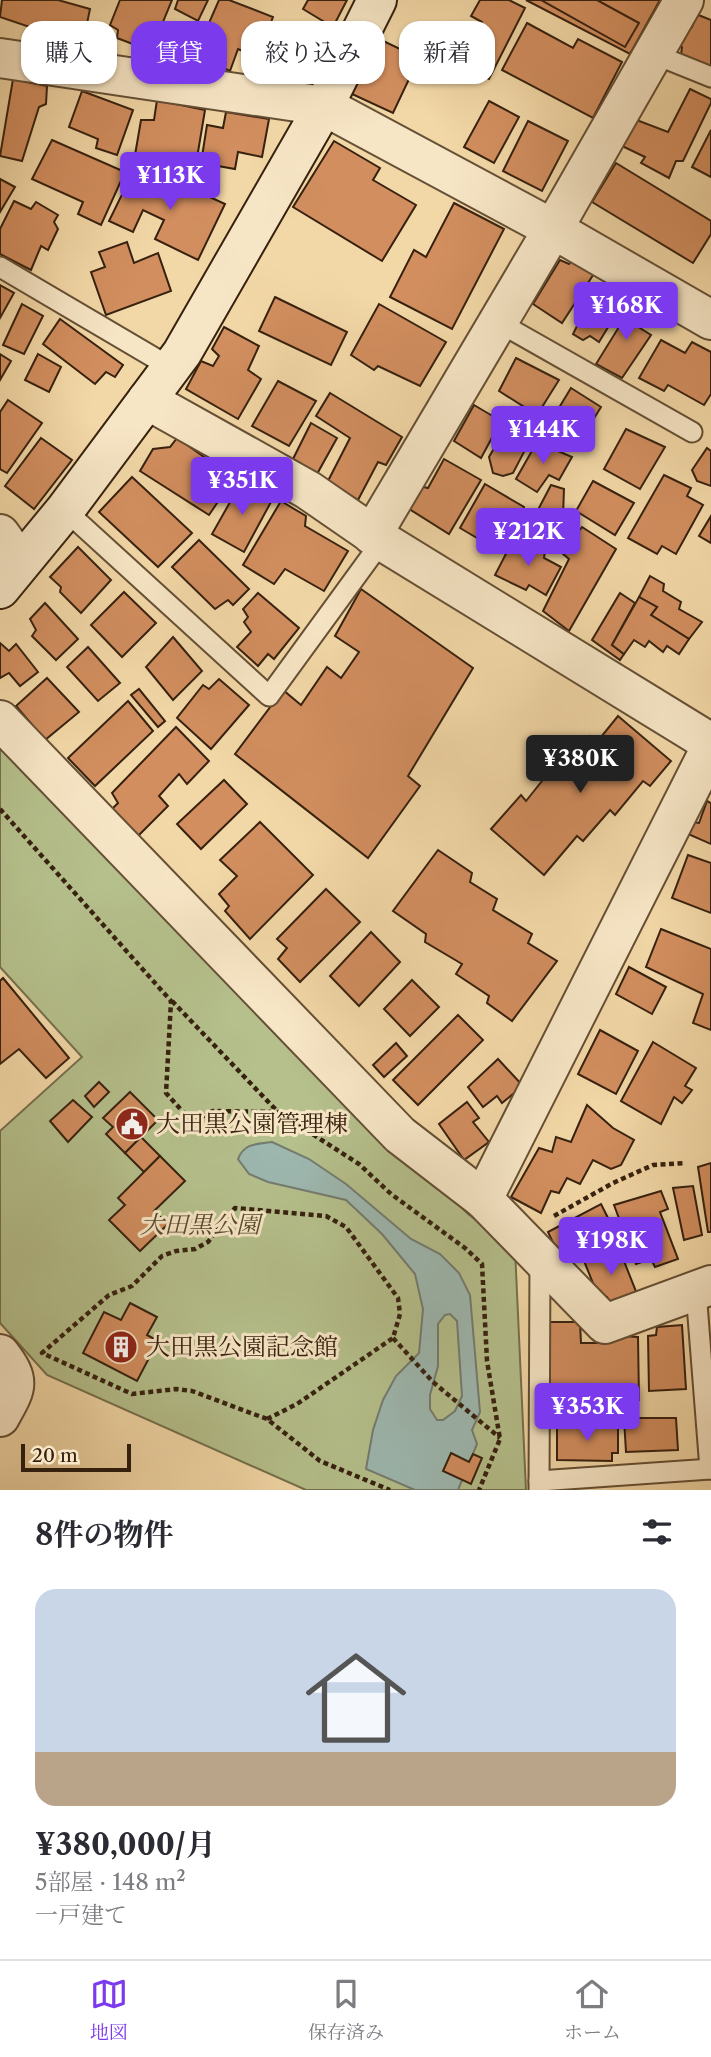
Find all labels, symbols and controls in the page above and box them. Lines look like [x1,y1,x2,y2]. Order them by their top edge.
chip: 購入 [21,21,117,84]
chip: 賃貸 [131,21,227,84]
chip: 絞り込み [241,21,385,84]
chip: 新着 [399,21,495,84]
pin: ¥113K [121,152,219,212]
text: ¥113K [136,161,204,189]
pin: ¥168K [577,282,675,342]
text: ¥168K [590,291,662,319]
pin: ¥144K [494,406,592,466]
text: ¥144K [507,415,579,443]
pin: ¥351K [193,458,291,517]
text: ¥351K [207,466,277,494]
pin: ¥212K [479,508,577,568]
text: ¥212K [492,517,564,545]
pin: ¥380K [531,736,629,795]
text: ¥380K [542,744,618,772]
public building icon: 大田黒公園管理棟 [113,1105,151,1143]
place label: 大田黒公園管理棟 [156,1109,348,1138]
park label: 大田黒公園 [140,1210,264,1239]
pin: ¥198K [562,1218,660,1277]
text: ¥198K [575,1226,647,1254]
building icon: 大田黒公園記念館 [102,1328,140,1366]
place label: 大田黒公園記念館 [146,1332,338,1361]
pin: ¥353K [538,1384,636,1443]
text: ¥353K [551,1392,623,1420]
scale bar [21,1441,131,1473]
text: 20 m [32,1444,78,1467]
icon: filters [638,1513,676,1551]
text: 8件の物件 [35,1516,173,1553]
icon: home [293,1635,419,1761]
text: ¥380,000/月 [35,1826,216,1863]
text: 5部屋 · 148 m² [35,1868,186,1896]
text: 一戸建て [35,1901,127,1929]
tab: 地図 [90,1975,128,2044]
tab: 保存済み [308,1975,384,2044]
tab: ホーム [564,1975,621,2044]

